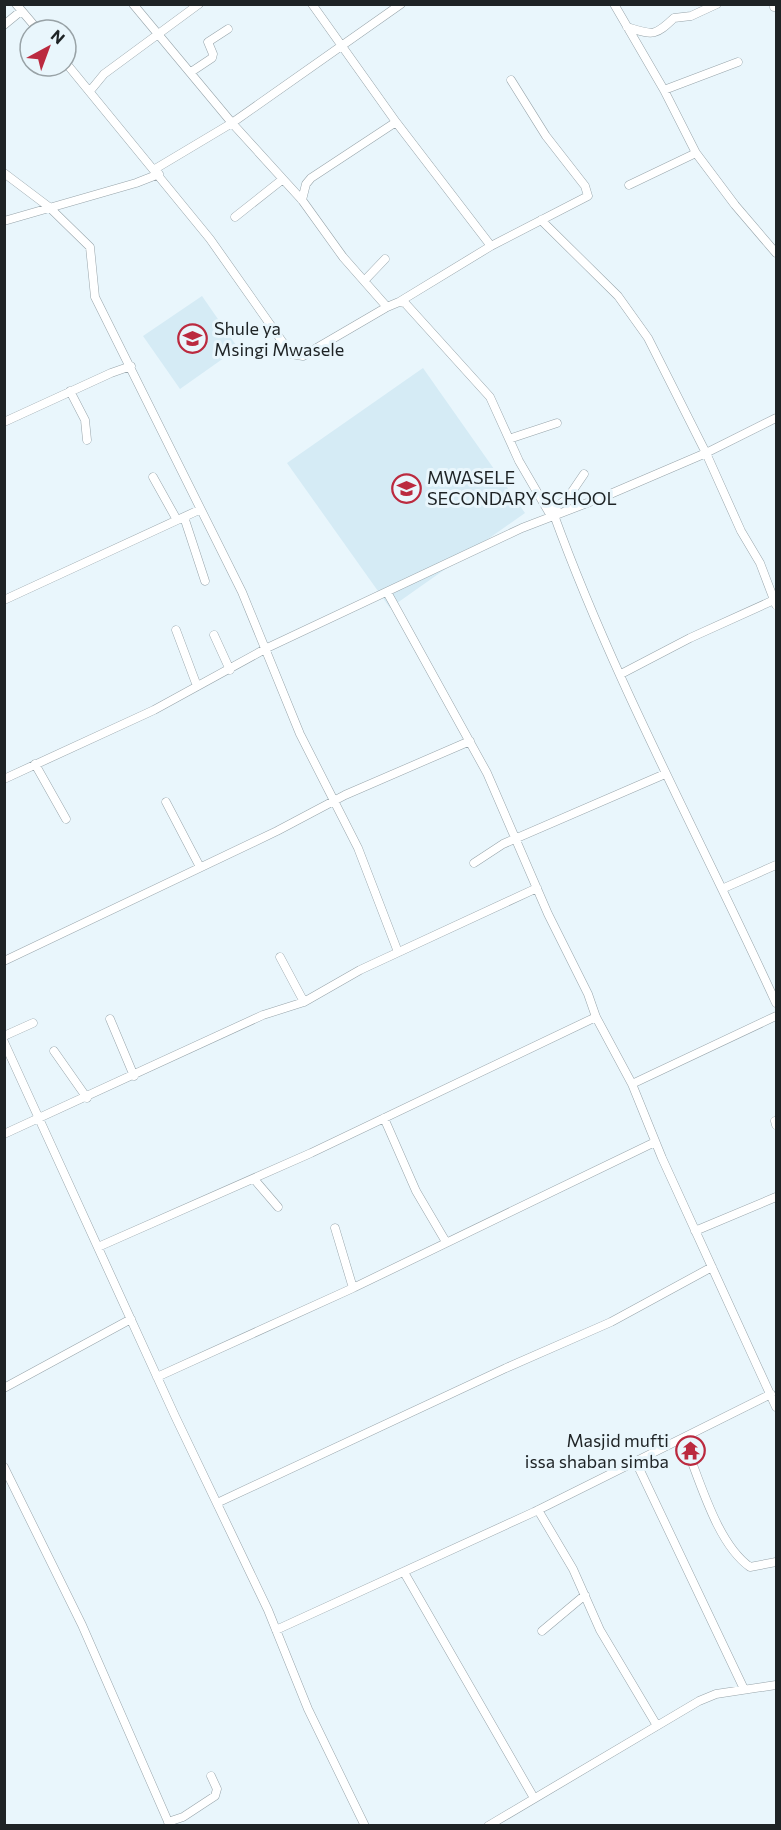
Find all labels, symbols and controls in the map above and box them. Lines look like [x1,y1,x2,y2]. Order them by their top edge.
north arrow [18,18,78,78]
text: N [47,25,69,47]
place label: Shule ya Msingi Mwasele [214,317,344,360]
school or university icon: Shule ya Msingi Mwasele [177,323,209,355]
place label: MWASELE SECONDARY SCHOOL [427,466,617,509]
school or university icon: MWASELE SECONDARY SCHOOL [390,472,422,504]
place label: Masjid mufti issa shaban simba [525,1429,669,1472]
temple icon: Masjid mufti issa shaban simba [674,1435,706,1467]

